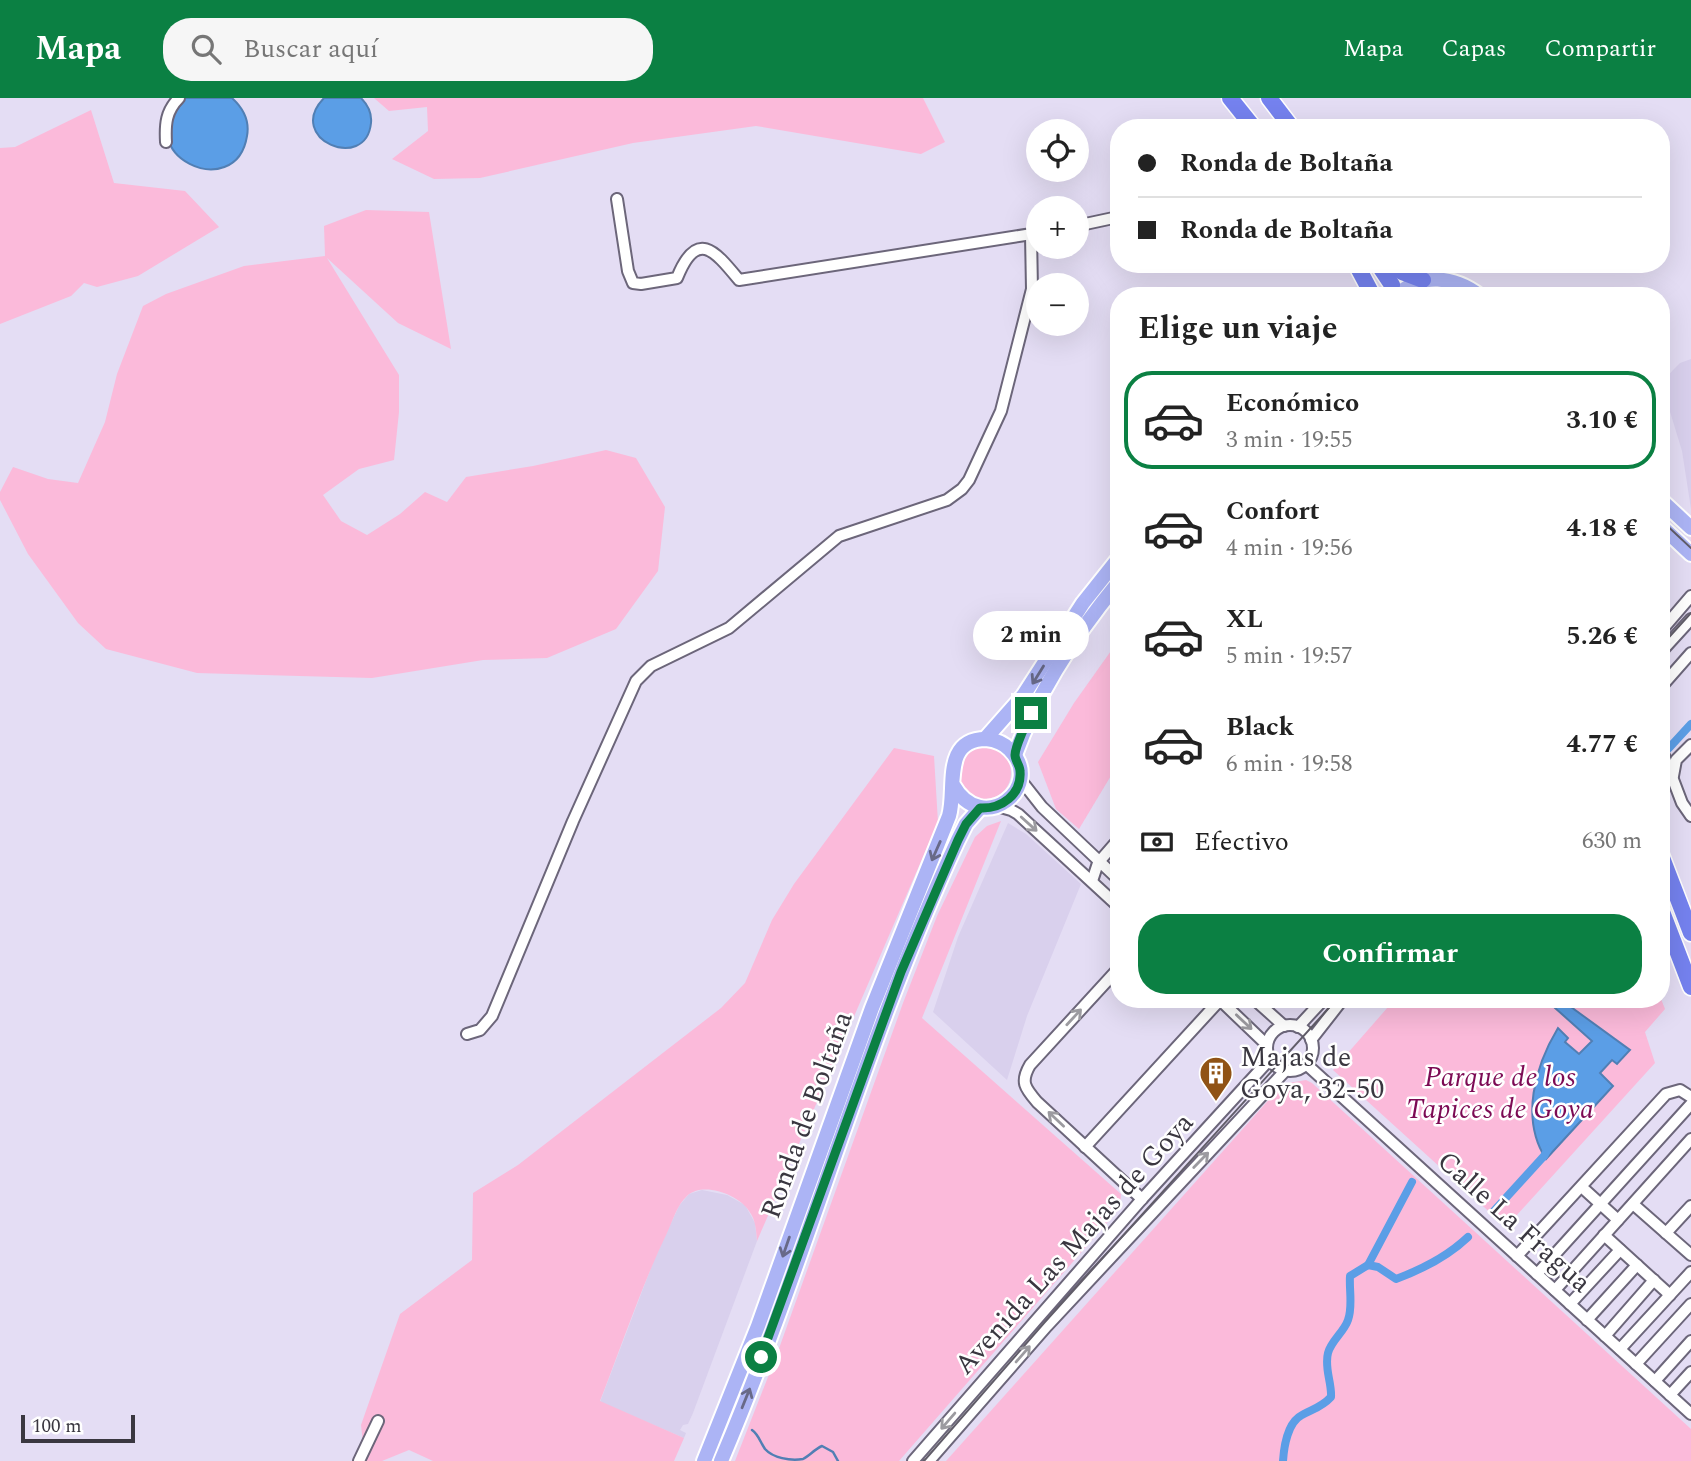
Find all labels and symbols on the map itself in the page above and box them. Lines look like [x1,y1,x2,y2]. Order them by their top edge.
callout: 2 min [973,612,1089,660]
one-way arrow [1030,665,1045,684]
route end [1015,697,1047,729]
one-way arrow [1020,816,1037,833]
one-way arrow [929,839,942,861]
street label: Ronda de Boltaña [750,1005,865,1225]
one-way arrow [1066,1008,1082,1026]
one-way arrow [1235,1014,1252,1031]
place label: Majas de Goya, 32-50 [1240,1036,1384,1111]
building icon: Majas de Goya, 32-50 [1197,1054,1235,1103]
park label: Parque de los Tapices de Goya [1406,1056,1594,1131]
street label: Avenida Las Majas de Goya [944,1103,1204,1385]
one-way arrow [1048,1111,1065,1128]
street label: Calle La Fragua [1427,1141,1601,1304]
one-way arrow [1193,1151,1210,1168]
one-way arrow [779,1235,791,1257]
route start [745,1341,777,1373]
one-way arrow [1015,1346,1031,1364]
one-way arrow [740,1387,753,1409]
scale bar [21,1412,135,1444]
one-way arrow [940,1412,956,1430]

